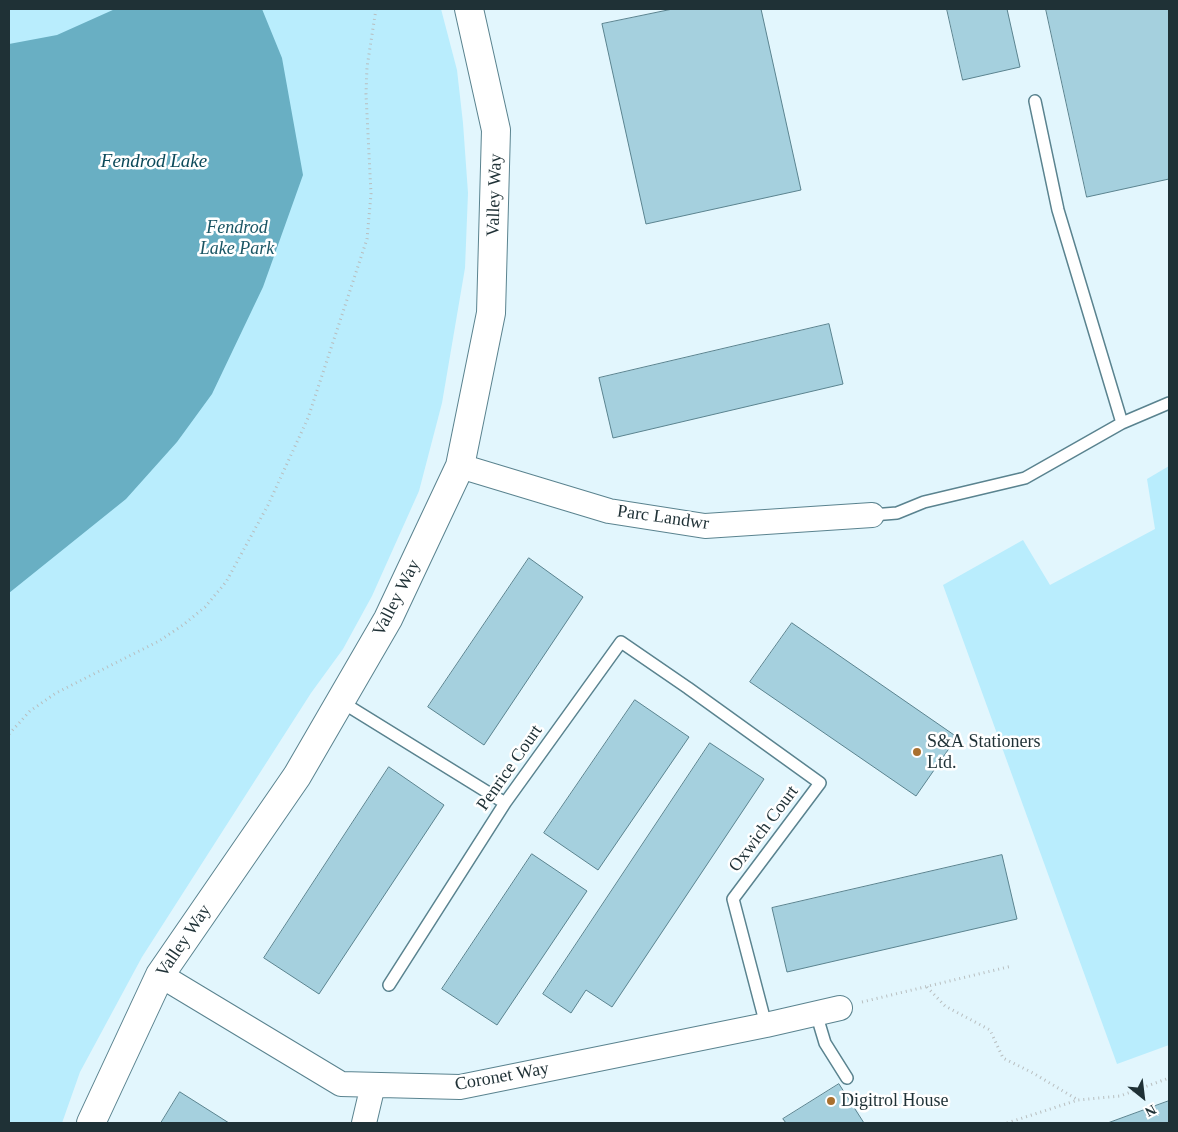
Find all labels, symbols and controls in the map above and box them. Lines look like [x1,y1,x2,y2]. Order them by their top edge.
water label: Fendrod Lake [101,151,207,173]
street label: Valley Way [483,153,507,237]
park label: Fendrod Lake Park [200,217,274,260]
street label: Parc Landwr [616,501,710,535]
street label: Valley Way [369,556,425,640]
street label: Penrice Court [473,721,547,815]
place label: S&A Stationers Ltd. [927,731,1041,774]
marker: S&A Stationers Ltd. [911,746,923,758]
street label: Oxwich Court [725,782,803,876]
street label: Valley Way [152,901,216,981]
street label: Coronet Way [453,1058,551,1096]
north arrow [1118,1072,1168,1122]
place label: Digitrol House [841,1090,948,1112]
marker: Digitrol House [825,1095,837,1107]
text: N [1142,1102,1159,1120]

